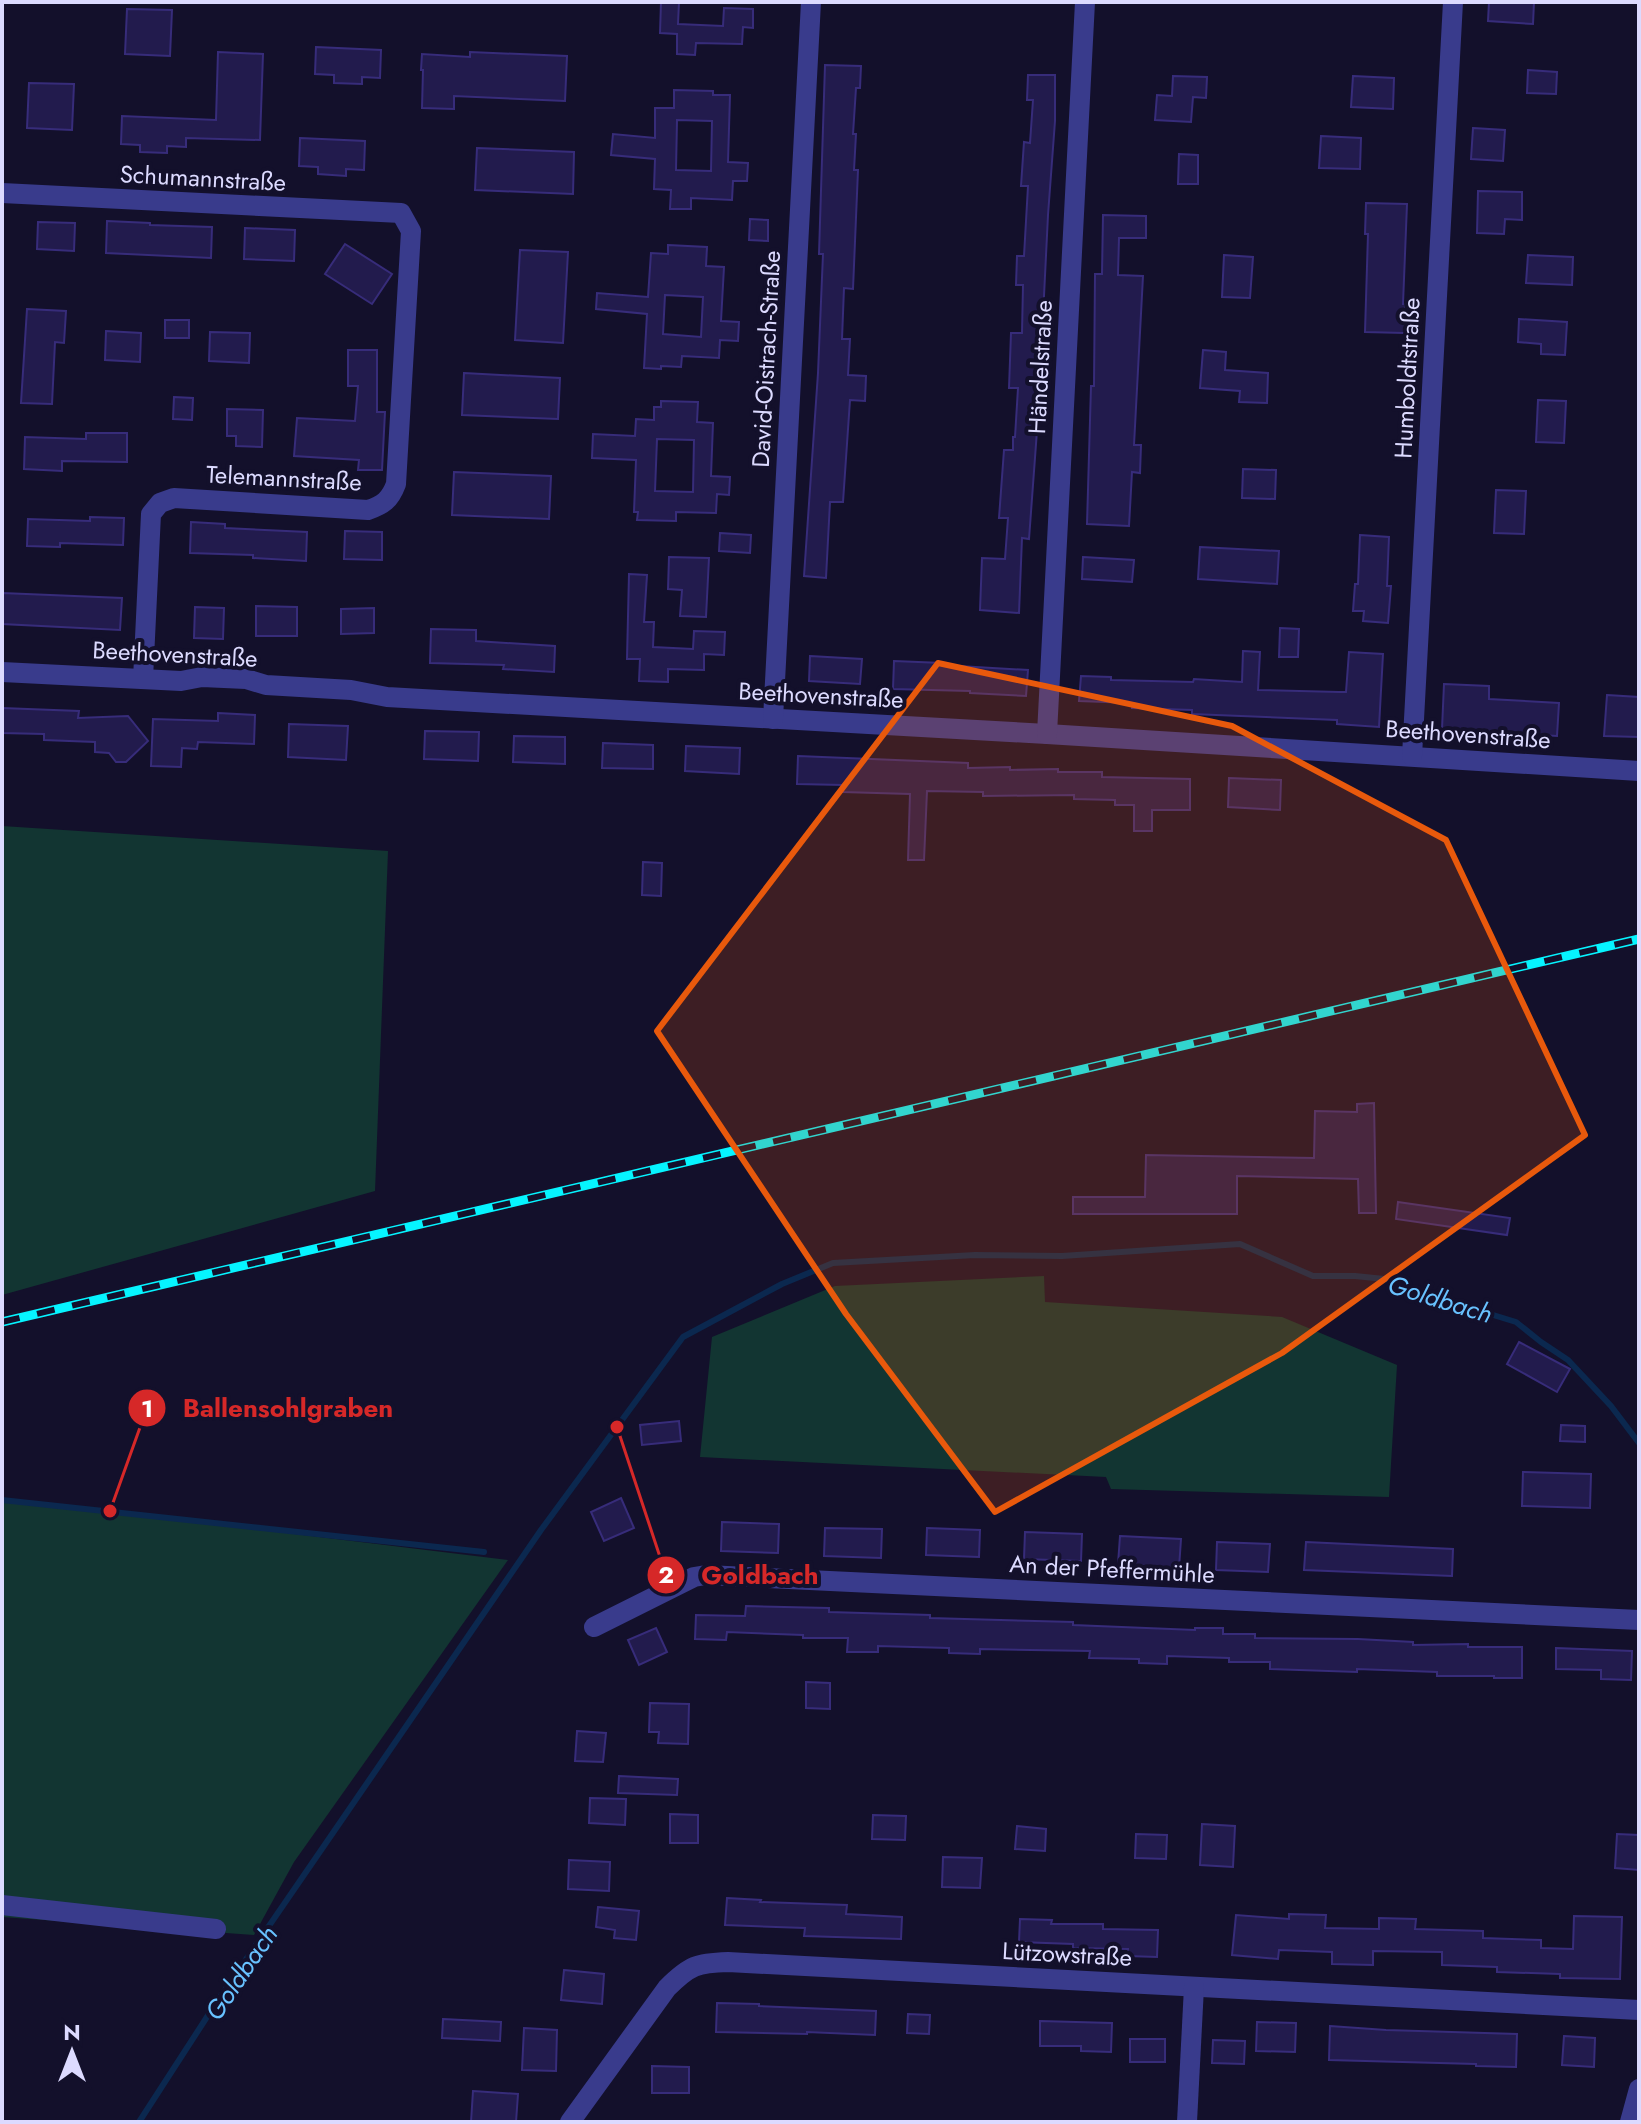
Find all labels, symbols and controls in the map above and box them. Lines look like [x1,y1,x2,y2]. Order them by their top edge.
street label: Schumannstraße [119,156,287,200]
street label: David-Oistrach-Straße [743,250,789,468]
street label: Humboldtstraße [1385,297,1429,459]
street label: Händelstraße [1019,299,1061,435]
street label: Telemannstraße [205,456,363,500]
street label: Beethovenstraße [91,632,259,676]
street label: Beethovenstraße [737,673,905,717]
street label: Beethovenstraße [1384,711,1552,757]
water label: Goldbach [1383,1265,1497,1333]
callout: Ballensohlgraben [127,1383,410,1433]
text: Ballensohlgraben [183,1389,393,1427]
text: 1 [141,1391,153,1426]
street label: An der Pfeffermühle [1008,1546,1216,1592]
callout: Goldbach [646,1550,835,1600]
text: Goldbach [701,1556,819,1594]
text: 2 [658,1557,674,1592]
water label: Goldbach [195,1918,287,2028]
street label: Lützowstraße [1001,1933,1133,1975]
north arrow [32,2012,112,2092]
text: N [63,2016,81,2048]

